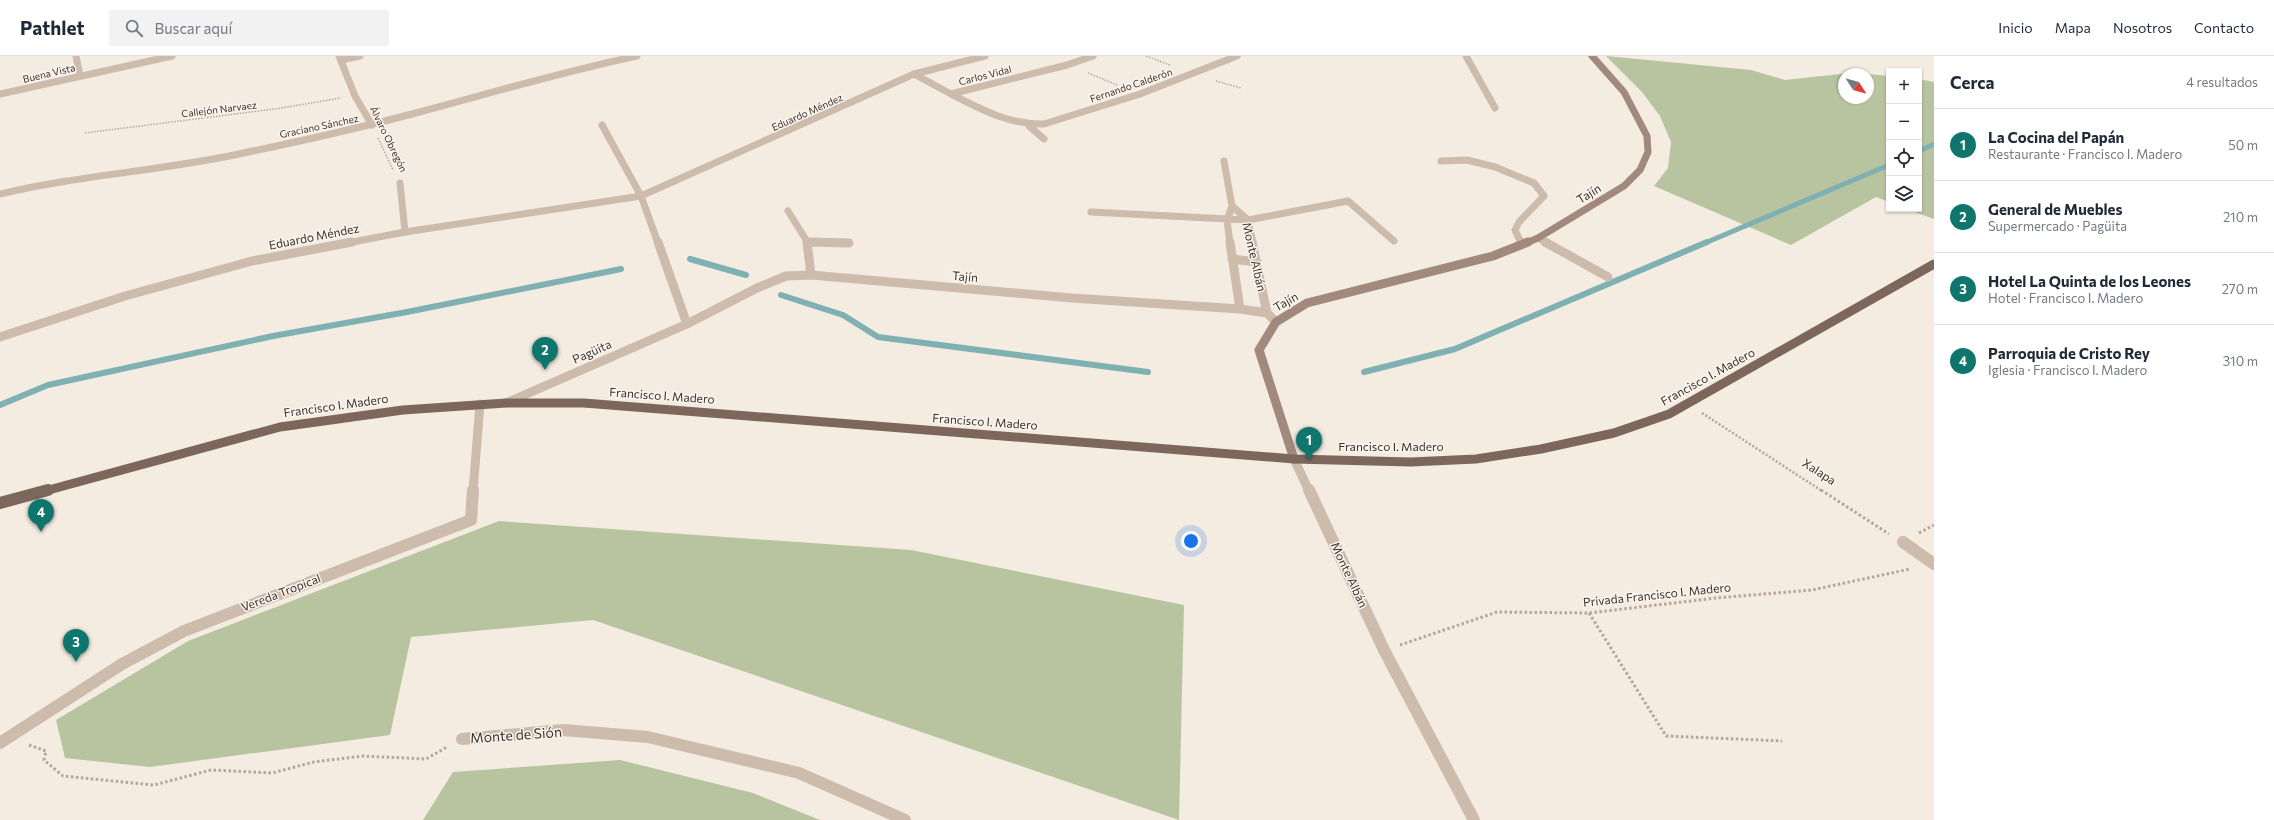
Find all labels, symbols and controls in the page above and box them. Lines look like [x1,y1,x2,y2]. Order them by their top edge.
search box [109,10,389,46]
text: Pathlet [20,16,85,39]
icon: search [123,17,145,39]
text: Buscar aquí [155,19,232,37]
text: Inicio [1998,19,2033,36]
text: Mapa [2055,19,2091,36]
text: Nosotros [2113,19,2172,36]
text: Contacto [2194,19,2254,36]
street label: Buena Vista [22,61,76,85]
street label: Carlos Vidal [957,63,1013,87]
street label: Fernando Calderón [1088,65,1174,105]
north arrow [1838,68,1874,104]
map controls [1886,68,1922,212]
button: + [1886,68,1922,104]
text: Cerca [1950,72,1995,93]
text: 4 resultados [2186,74,2258,90]
street label: Eduardo Méndez [770,91,844,133]
street label: Callejón Narvaez [181,98,257,120]
street label: Álvaro Obregón [368,104,410,174]
button: − [1886,104,1922,140]
street label: Graciano Sánchez [278,112,360,140]
text: La Cocina del Papán [1988,128,2124,146]
text: 1 [1960,137,1966,153]
text: 50 m [2228,137,2258,153]
button: locate [1886,140,1922,176]
text: Restaurante · Francisco I. Madero [1988,146,2182,162]
button: layers [1886,176,1922,212]
street label: Tajín [1574,180,1603,206]
text: General de Muebles [1988,200,2123,218]
text: 2 [1959,209,1967,225]
text: 210 m [2223,209,2258,225]
text: Supermercado · Pagüita [1988,218,2127,234]
street label: Eduardo Méndez [267,220,360,252]
street label: Monte Albán [1240,221,1270,293]
street label: Tajín [952,268,979,284]
text: Hotel La Quinta de los Leones [1988,272,2191,290]
text: 3 [1959,281,1967,297]
text: 270 m [2222,281,2258,297]
street label: Tajín [1271,289,1300,314]
text: Hotel · Francisco I. Madero [1988,290,2143,306]
street label: Pagüita [570,336,613,366]
pin: 2 [532,337,558,370]
street label: Francisco I. Madero [1658,344,1757,408]
text: Parroquia de Cristo Rey [1988,344,2150,362]
text: 4 [1959,353,1967,369]
text: 310 m [2223,353,2258,369]
text: Iglesia · Francisco I. Madero [1988,362,2147,378]
street label: Francisco I. Madero [609,384,715,406]
street label: Francisco I. Madero [283,391,389,419]
street label: Francisco I. Madero [932,410,1038,432]
pin: 1 [1296,427,1322,460]
street label: Francisco I. Madero [1338,439,1444,453]
street label: Xalapa [1800,455,1839,487]
pin: 4 [28,499,54,532]
your location [1181,531,1201,551]
street label: Monte Albán [1329,540,1371,609]
street label: Vereda Tropical [239,570,322,614]
street label: Privada Francisco I. Madero [1582,579,1732,609]
pin: 3 [63,629,89,662]
street label: Monte de Sión [470,723,562,746]

